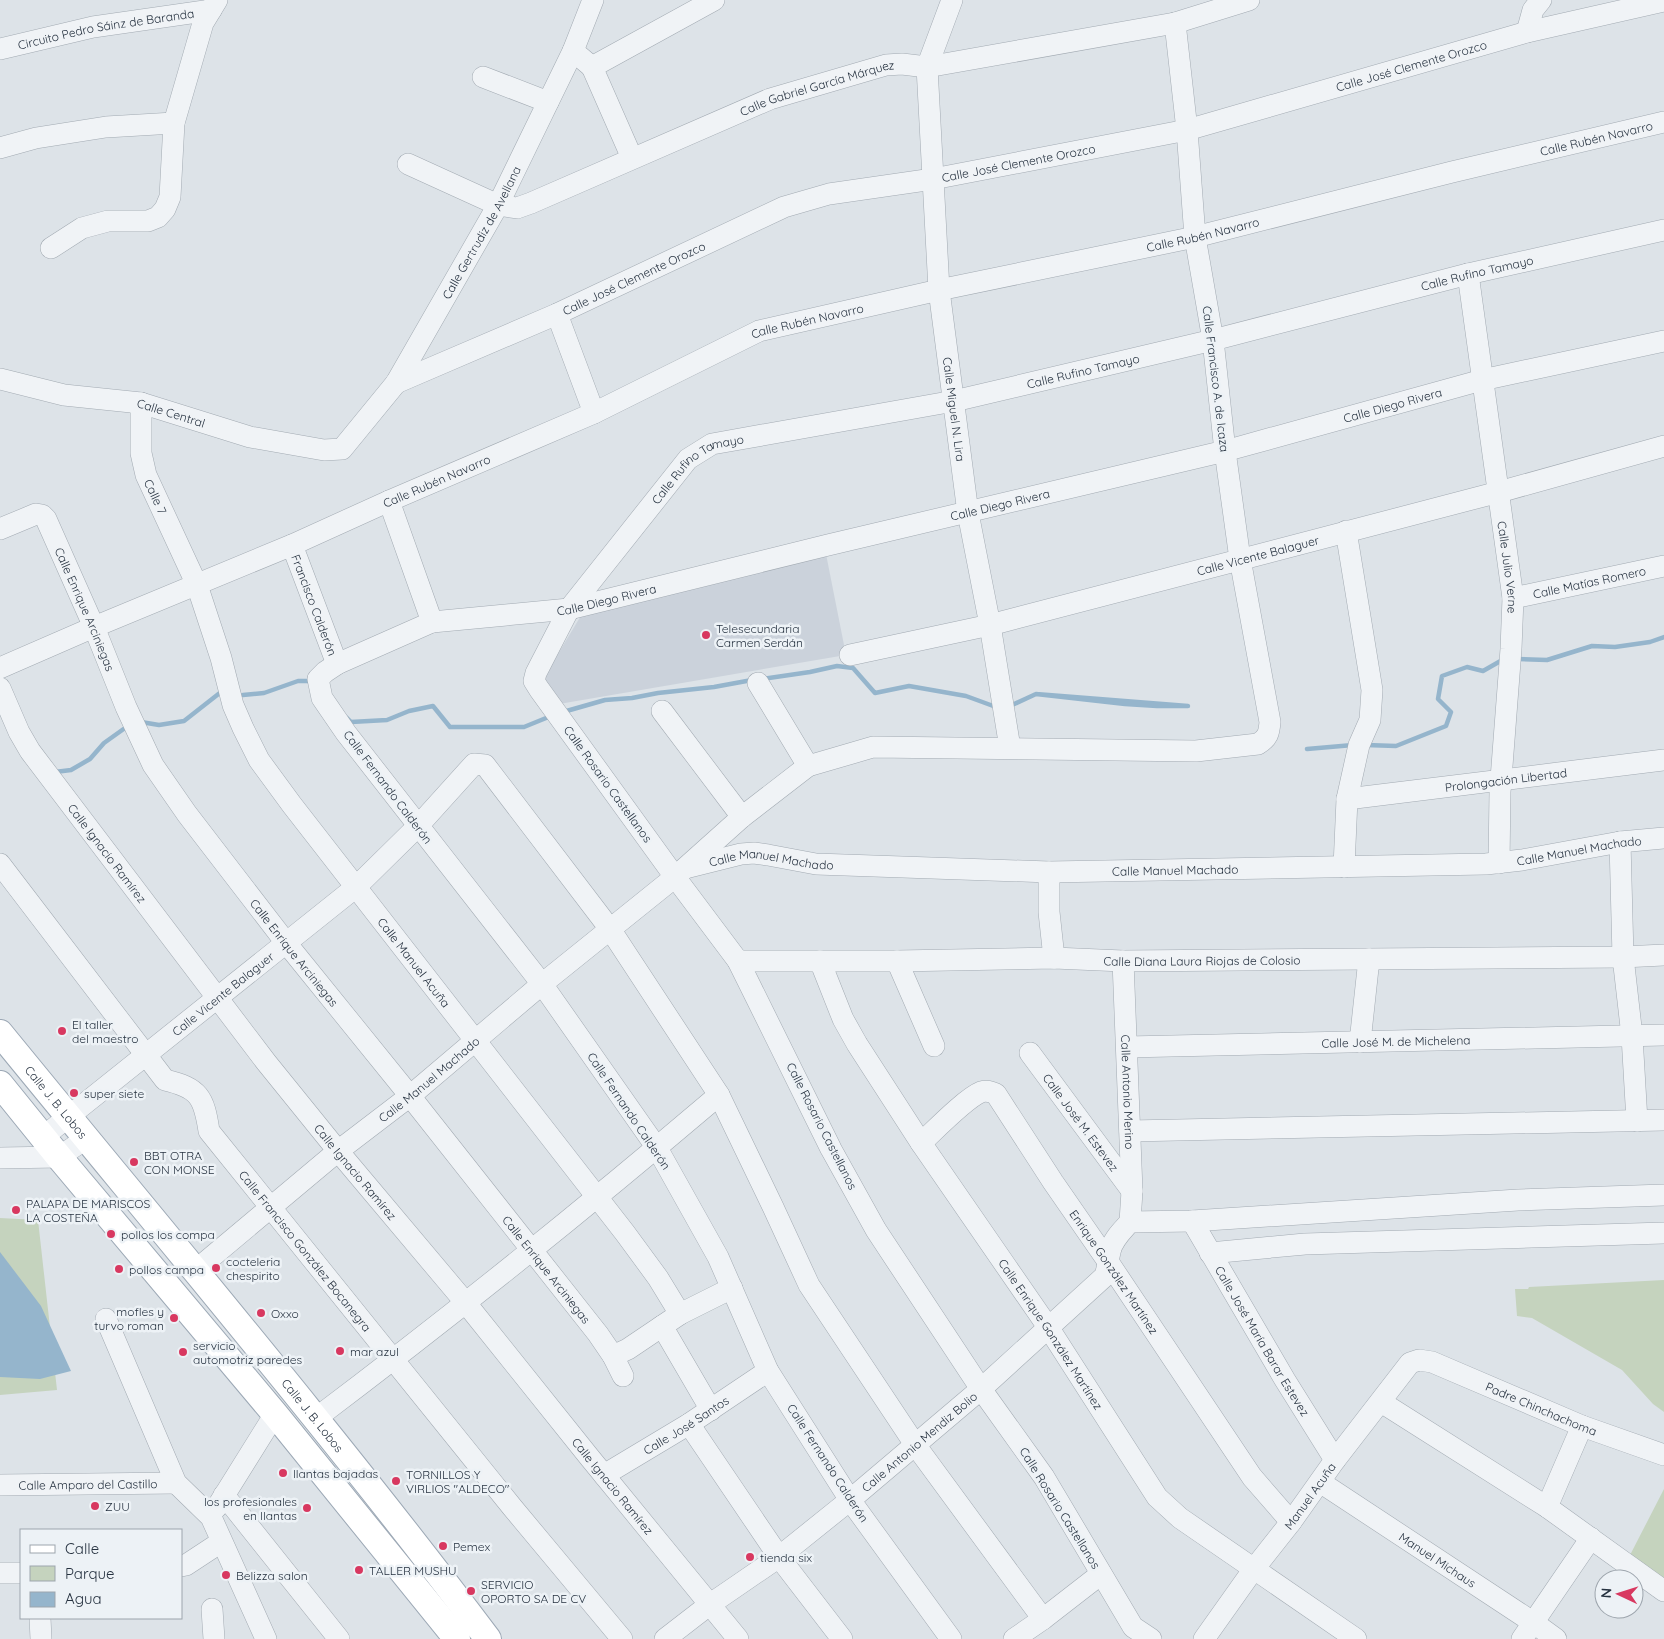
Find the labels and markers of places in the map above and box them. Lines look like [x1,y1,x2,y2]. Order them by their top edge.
place label: Telesecundaria Carmen Serdán [716,621,803,650]
marker: Telesecundaria Carmen Serdán [700,629,712,641]
place label: El taller del maestro [72,1017,138,1046]
marker: El taller del maestro [56,1025,68,1037]
place label: super siete [84,1086,144,1101]
marker: super siete [68,1087,80,1099]
place label: BBT OTRA CON MONSE [144,1148,215,1177]
marker: BBT OTRA CON MONSE [128,1156,140,1168]
place label: PALAPA DE MARISCOS LA COSTEÑA [26,1196,151,1225]
marker: PALAPA DE MARISCOS LA COSTEÑA [10,1204,22,1216]
place label: pollos los compa [121,1227,215,1242]
marker: pollos los compa [105,1228,117,1240]
place label: cocteleria chespirito [226,1254,280,1283]
place label: pollos campa [129,1262,204,1277]
marker: cocteleria chespirito [210,1262,222,1274]
marker: pollos campa [113,1263,125,1275]
place label: mofles y turvo roman [94,1304,164,1333]
place label: Oxxo [271,1306,299,1321]
marker: Oxxo [255,1307,267,1319]
marker: mofles y turvo roman [168,1312,180,1324]
place label: servicio automotriz paredes [193,1338,302,1367]
place label: mar azul [350,1344,399,1359]
marker: mar azul [334,1345,346,1357]
marker: servicio automotriz paredes [177,1346,189,1358]
place label: llantas bajadas [293,1466,379,1481]
marker: llantas bajadas [277,1467,289,1479]
place label: TORNILLOS Y VIRLIOS "ALDECO" [406,1467,510,1496]
marker: TORNILLOS Y VIRLIOS "ALDECO" [390,1475,402,1487]
place label: los profesionales en llantas [204,1494,297,1523]
place label: ZUU [105,1499,130,1514]
marker: ZUU [89,1500,101,1512]
marker: los profesionales en llantas [301,1502,313,1514]
place label: Pemex [453,1539,490,1554]
marker: Pemex [437,1540,449,1552]
place label: tienda six [760,1550,812,1565]
marker: tienda six [744,1551,756,1563]
place label: TALLER MUSHU [369,1563,457,1578]
marker: TALLER MUSHU [353,1564,365,1576]
place label: Belizza salon [236,1568,308,1583]
marker: Belizza salon [220,1569,232,1581]
place label: SERVICIO OPORTO SA DE CV [481,1577,586,1606]
marker: SERVICIO OPORTO SA DE CV [465,1585,477,1597]

